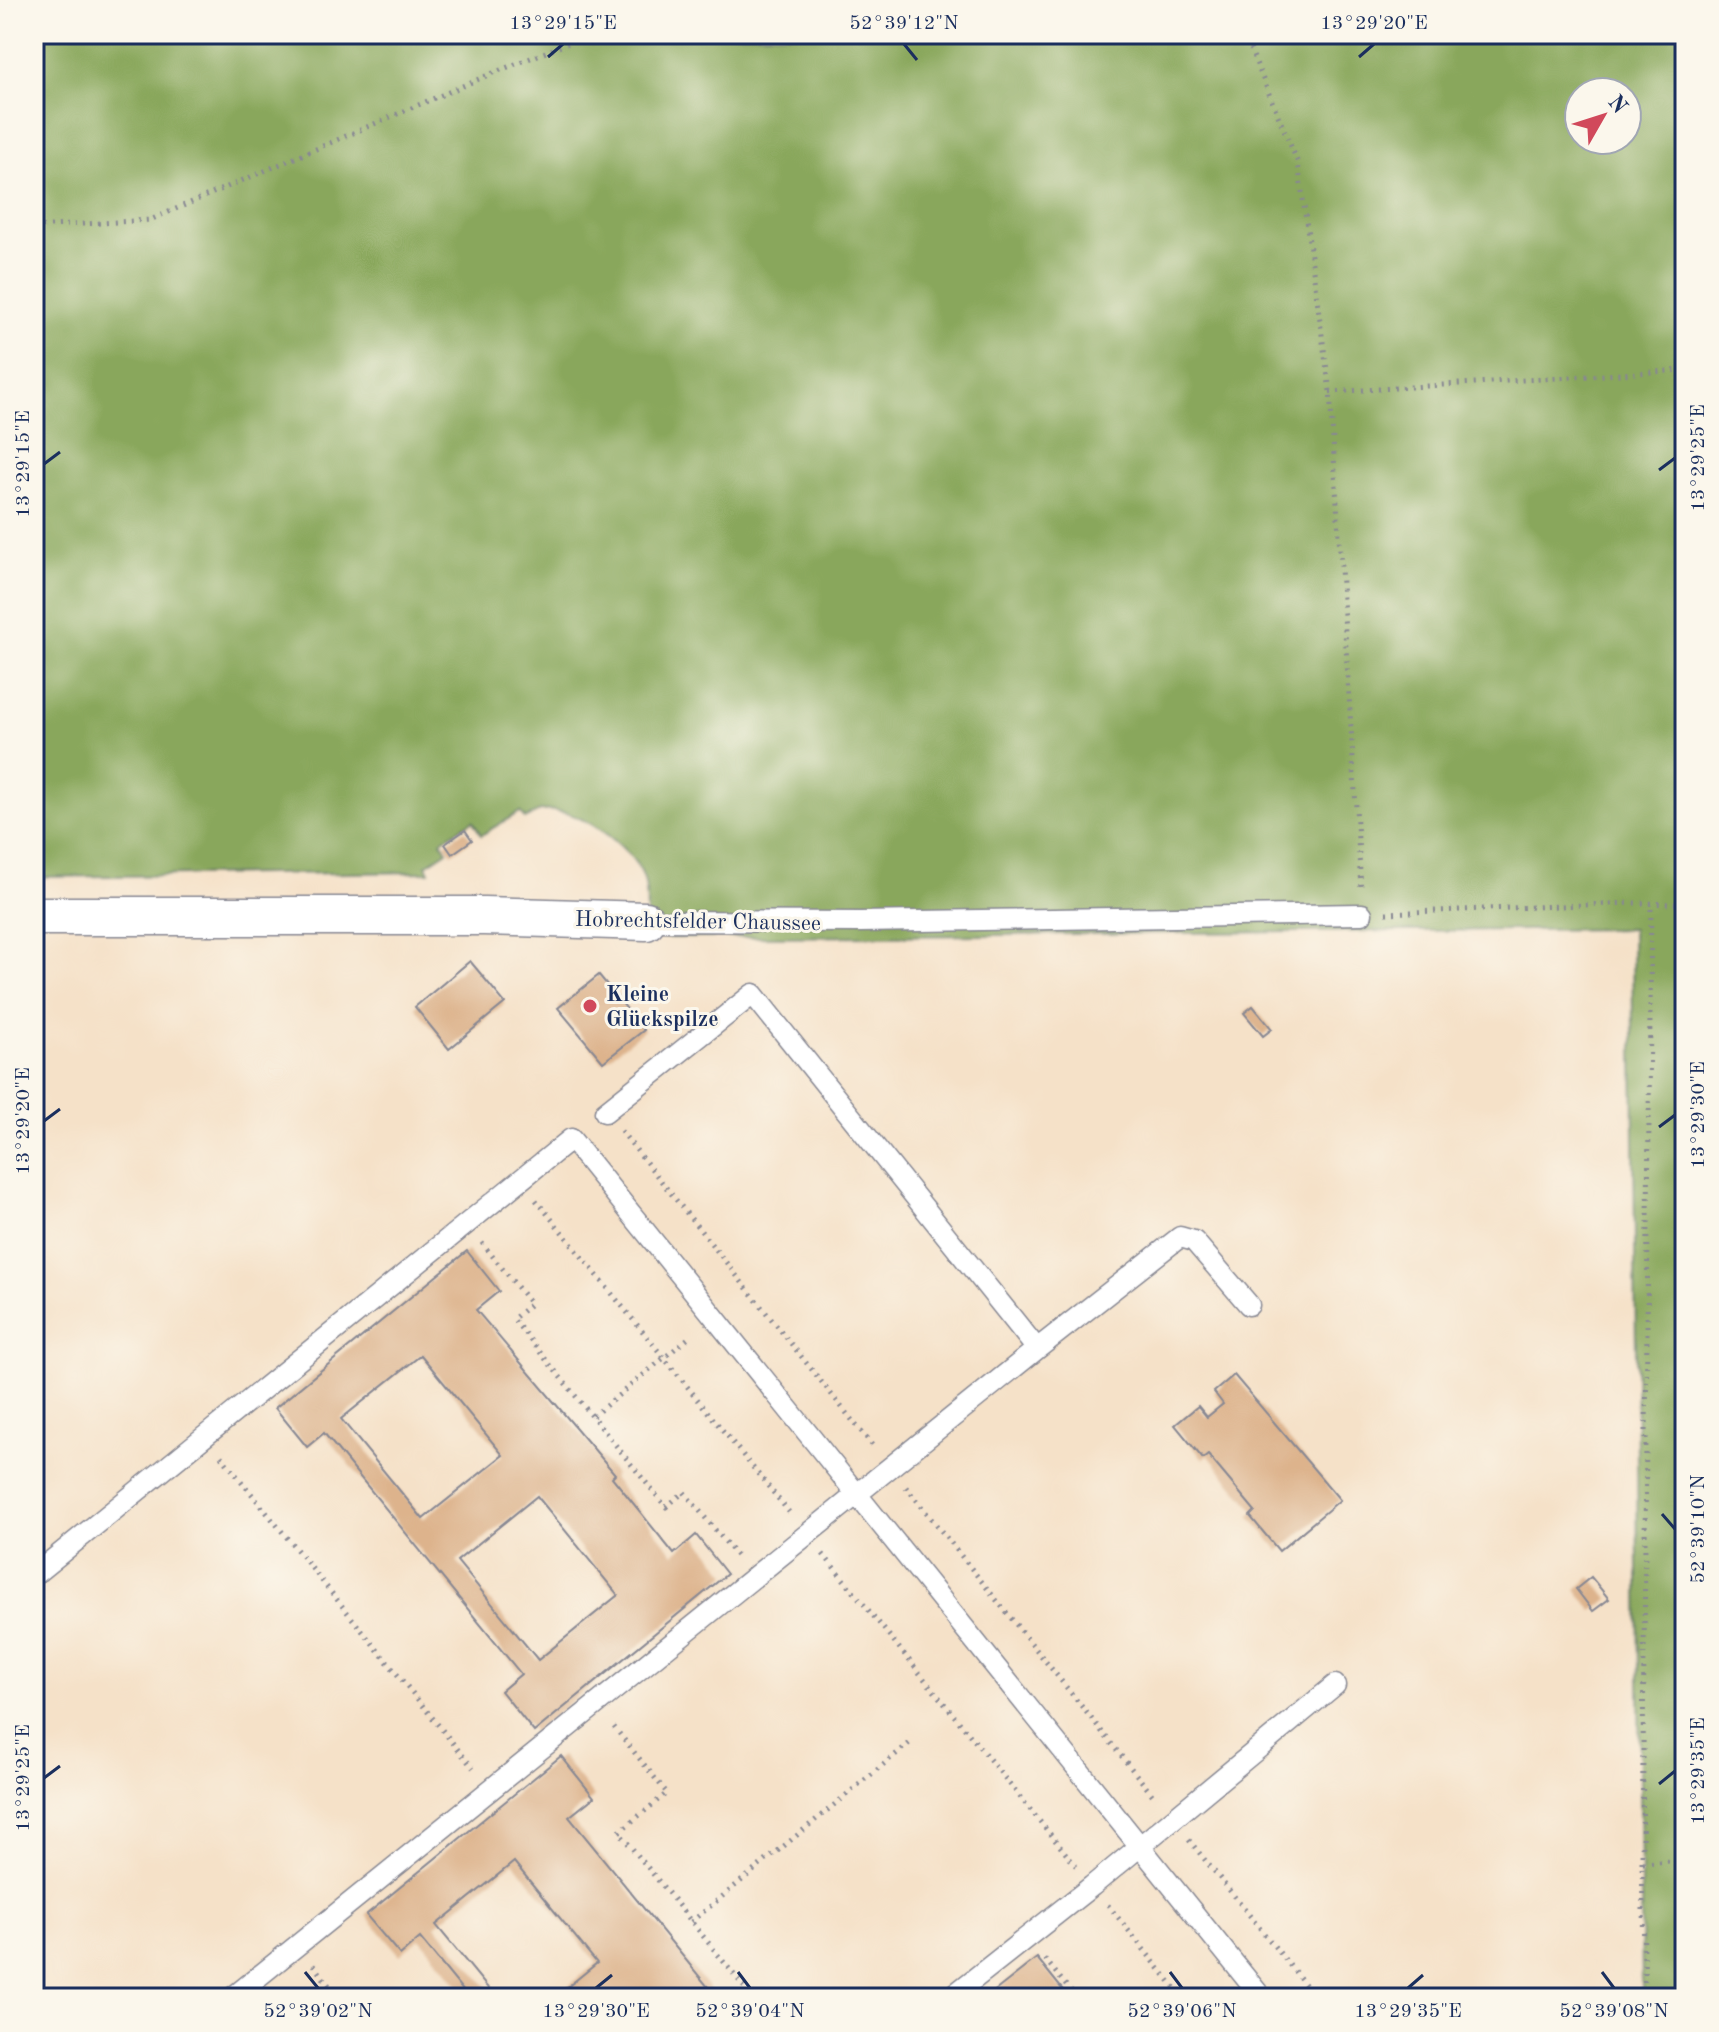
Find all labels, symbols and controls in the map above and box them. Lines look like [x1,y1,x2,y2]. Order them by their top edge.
text: 13°29'15"E [509,14,617,34]
text: 52°39'12"N [849,14,959,34]
text: 13°29'20"E [1320,14,1428,34]
north arrow [1563,76,1643,156]
text: N [1603,91,1631,118]
text: 13°29'25"E [1689,404,1709,512]
text: 13°29'15"E [14,410,34,518]
street label: Hobrechtsfelder Chaussee [575,909,821,935]
place label: Kleine Glückspilze [606,984,719,1031]
marker: Kleine Glückspilze [581,997,599,1015]
text: 13°29'30"E [1689,1061,1709,1169]
text: 13°29'20"E [14,1067,34,1175]
text: 52°39'10"N [1689,1474,1709,1584]
text: 13°29'35"E [1689,1717,1709,1825]
text: 13°29'25"E [14,1724,34,1832]
text: 52°39'02"N [263,2002,373,2022]
text: 13°29'30"E [542,2002,650,2022]
text: 52°39'04"N [695,2002,805,2022]
text: 52°39'06"N [1127,2002,1237,2022]
text: 13°29'35"E [1354,2002,1462,2022]
text: 52°39'08"N [1559,2002,1669,2022]

